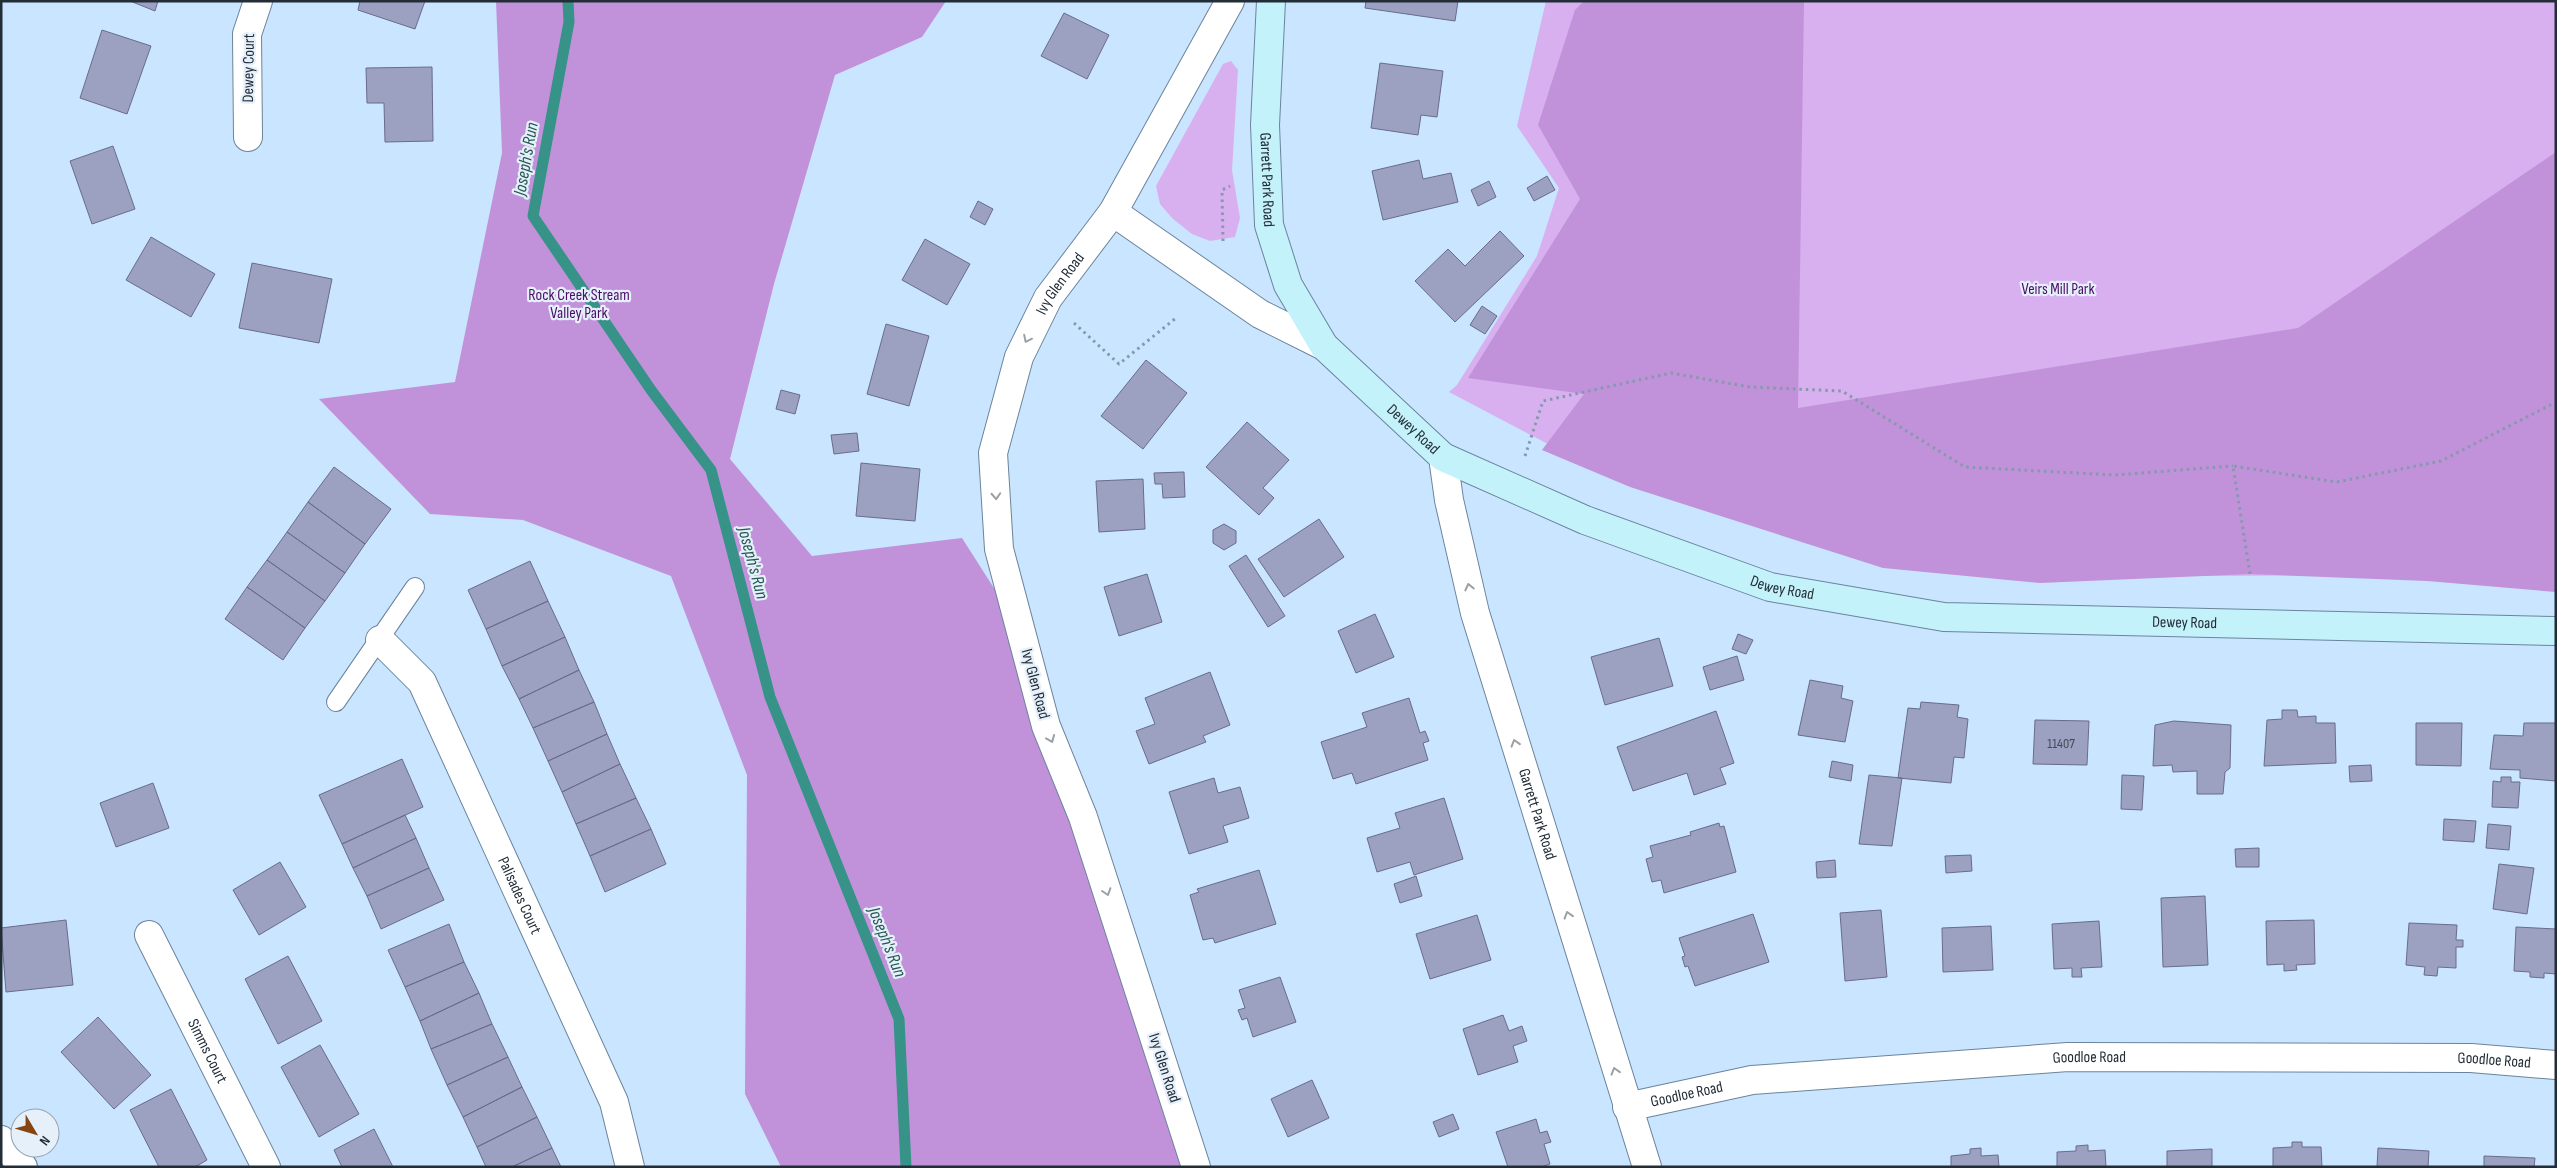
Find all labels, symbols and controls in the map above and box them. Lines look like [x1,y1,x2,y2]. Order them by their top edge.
street label: Dewey Court [239,33,259,103]
water label: Joseph's Run [509,120,543,198]
street label: Garrett Park Road [1256,132,1279,227]
street label: Ivy Glen Road [1032,249,1088,318]
park label: Veirs Mill Park [2021,280,2095,299]
park label: Rock Creek Stream Valley Park [528,286,630,323]
one-way arrow [1024,334,1034,343]
street label: Dewey Road [1383,400,1443,458]
one-way arrow [990,493,1001,501]
water label: Joseph's Run [733,524,773,602]
street label: Dewey Road [1748,571,1816,604]
one-way arrow [1464,583,1475,592]
street label: Dewey Road [2152,612,2217,633]
street label: Ivy Glen Road [1017,647,1053,721]
one-way arrow [1045,734,1056,743]
house number: 11407 [2047,735,2075,752]
one-way arrow [1510,739,1520,748]
street label: Garrett Park Road [1514,766,1561,862]
street label: Palisades Court [494,854,545,937]
one-way arrow [1101,887,1111,895]
water label: Joseph's Run [863,903,911,981]
one-way arrow [1563,912,1573,920]
street label: Simms Court [183,1016,232,1086]
street label: Ivy Glen Road [1144,1031,1184,1105]
street label: Goodloe Road [2052,1047,2126,1068]
street label: Goodloe Road [2458,1048,2532,1072]
one-way arrow [1611,1067,1621,1075]
street label: Goodloe Road [1649,1077,1724,1111]
north arrow [10,1108,60,1158]
text: N [36,1133,54,1149]

